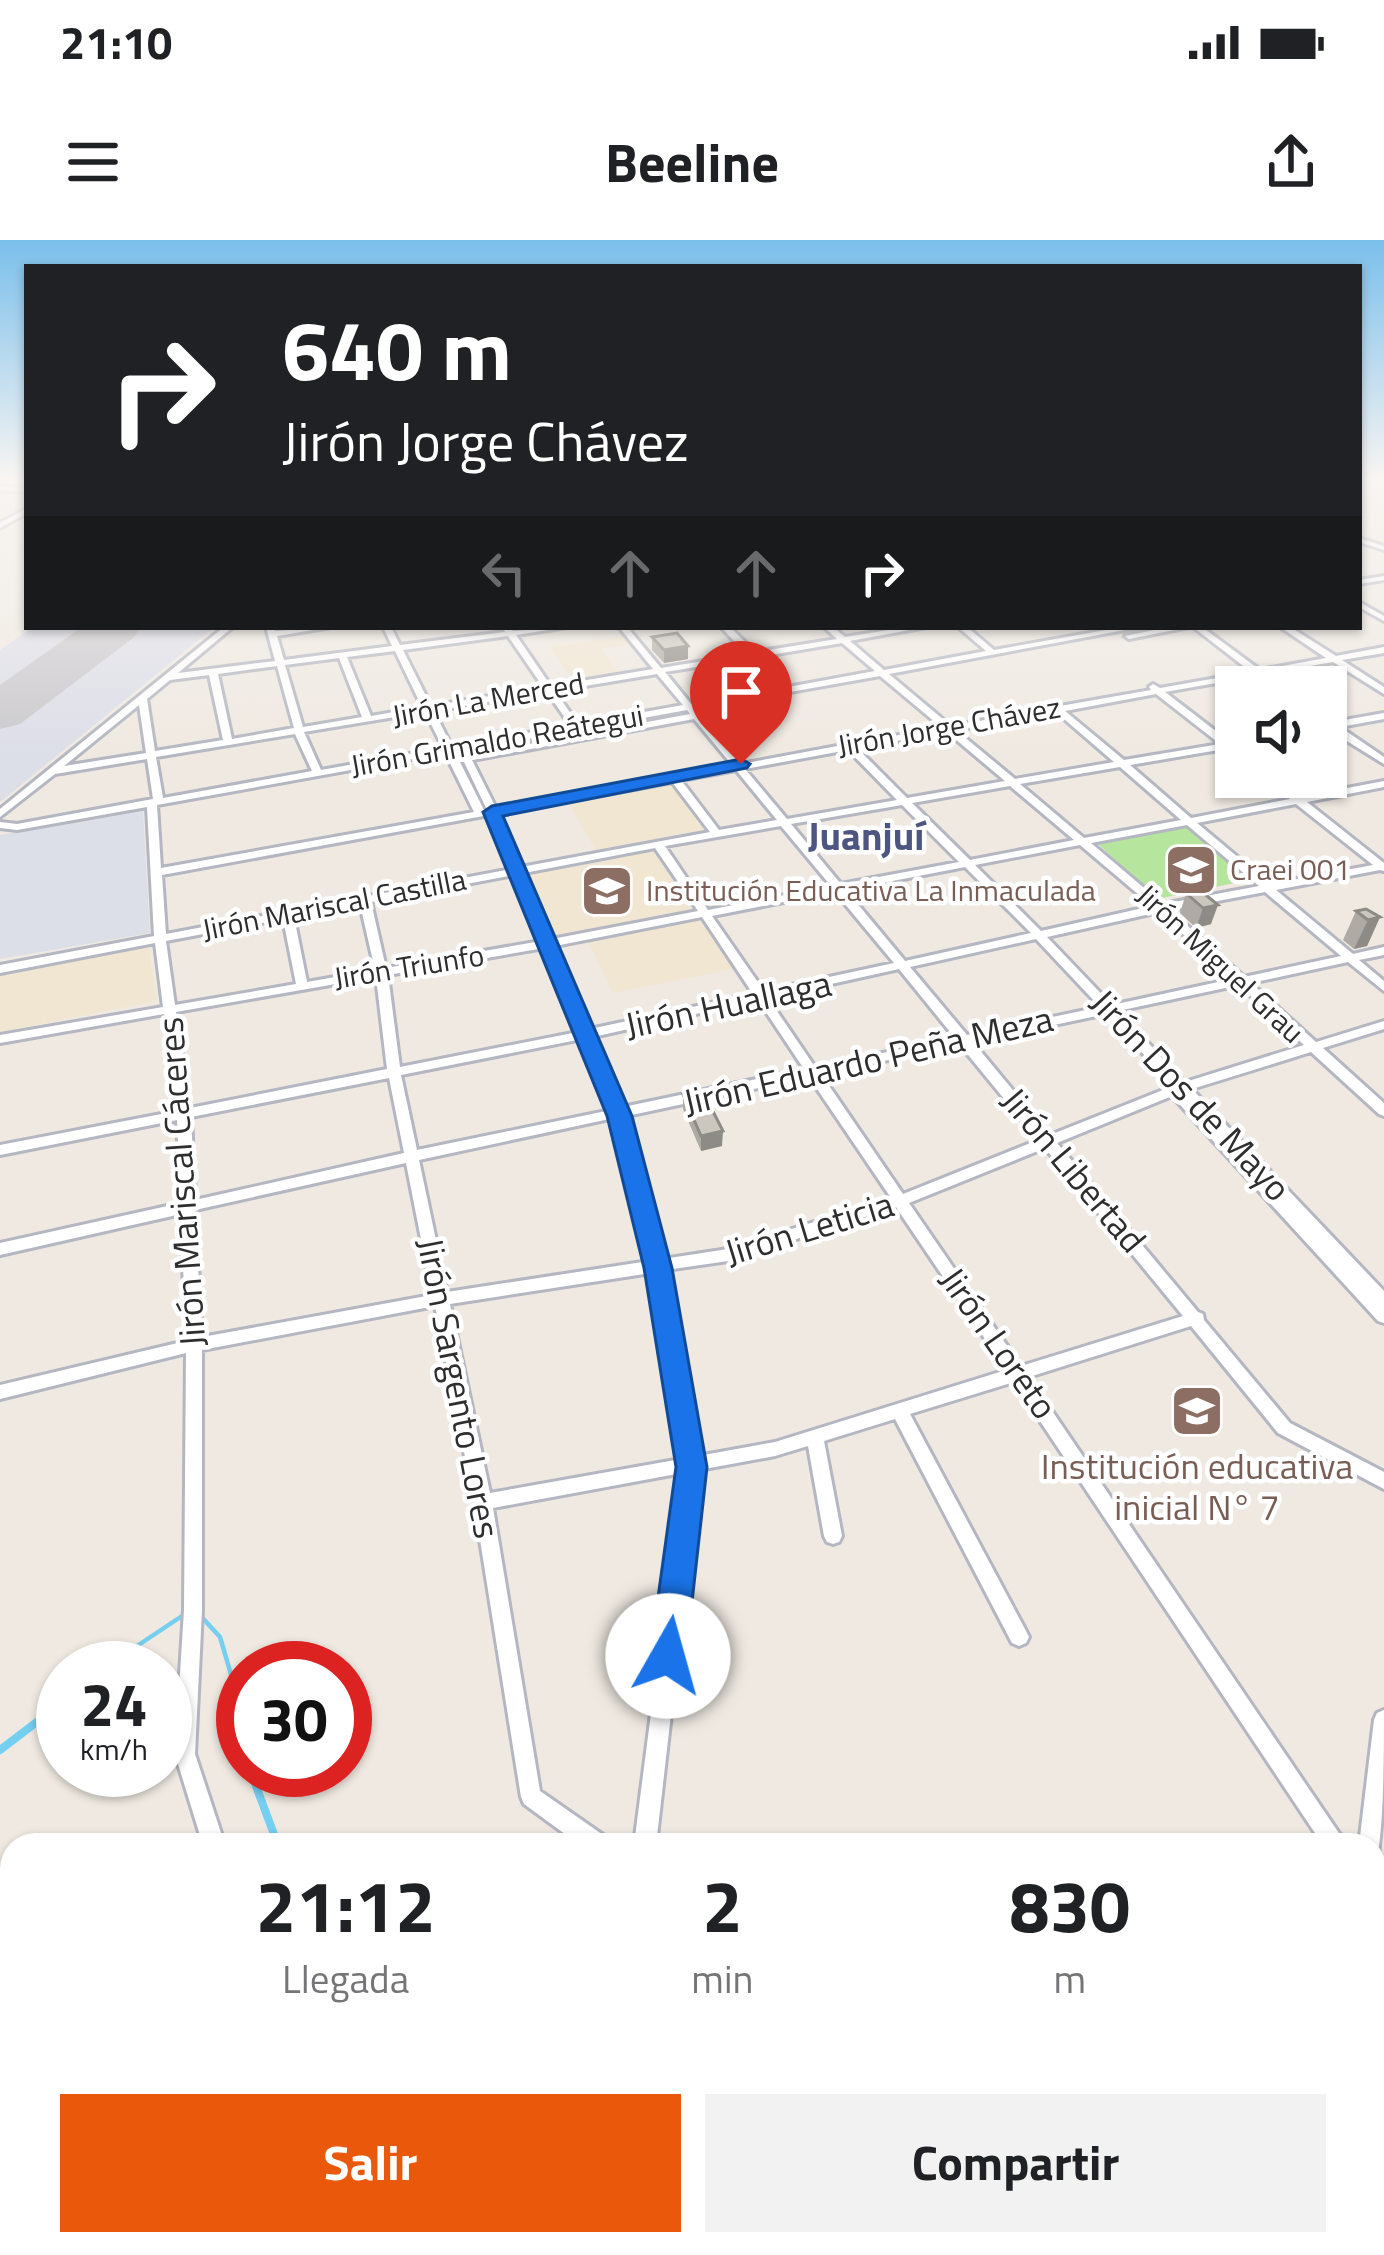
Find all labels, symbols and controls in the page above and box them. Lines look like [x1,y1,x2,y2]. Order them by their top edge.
text: 21:10 [60,8,172,76]
text: Beeline [605,121,779,203]
icon: menu [60,129,126,195]
icon: share [1258,129,1324,195]
text: 640 m [282,285,512,413]
icon: right [84,312,240,468]
text: Jirón Jorge Chávez [282,400,689,482]
icon: left [471,540,537,606]
icon: ahead [597,540,663,606]
icon: ahead [723,540,789,606]
icon: right [849,540,915,606]
pin [690,641,792,764]
icon: arrive [708,659,774,725]
street label: Jirón La Merced [388,660,587,739]
map controls [1215,666,1347,798]
button: sound [1215,666,1347,798]
street label: Jirón Jorge Chávez [834,684,1064,768]
street label: Jirón Grimaldo Reátegui [347,692,647,788]
district label: Juanjuí [808,806,927,865]
school or university icon: Craei 001 [1163,842,1219,898]
place label: Craei 001 [1230,846,1350,892]
street label: Jirón Mariscal Castilla [198,856,470,952]
school or university icon: Institución Educativa La Inmaculada [579,863,635,919]
place label: Institución Educativa La Inmaculada [646,867,1096,913]
street label: Jirón Miguel Grau [1126,873,1315,1054]
street label: Jirón Triunfo [330,931,487,1001]
street label: Jirón Huallaga [620,955,836,1052]
street label: Jirón Dos de Mayo [1078,976,1305,1213]
street label: Jirón Eduardo Peña Meza [678,990,1058,1129]
street label: Jirón Mariscal Cáceres [142,1015,219,1349]
street label: Jirón Libertad [989,1075,1160,1264]
street label: Jirón Leticia [718,1176,900,1279]
street label: Jirón Sargento Lores [403,1233,516,1543]
street label: Jirón Loreto [927,1255,1072,1430]
school or university icon: Institución educativa inicial N° 7 [1169,1383,1225,1439]
place label: Institución educativa inicial N° 7 [1041,1438,1353,1534]
position arrow [605,1593,731,1719]
speed limit sign: 30 [216,1641,372,1797]
text: 24 [80,1658,148,1749]
text: km/h [80,1726,148,1772]
text: 21:12 [256,1850,436,1960]
text: 2 [702,1850,743,1960]
text: 830 [1009,1850,1130,1960]
text: Llegada [282,1949,409,2008]
text: min [691,1949,753,2008]
text: m [1053,1949,1086,2008]
button: Salir [60,2094,681,2232]
button: Compartir [705,2094,1326,2232]

